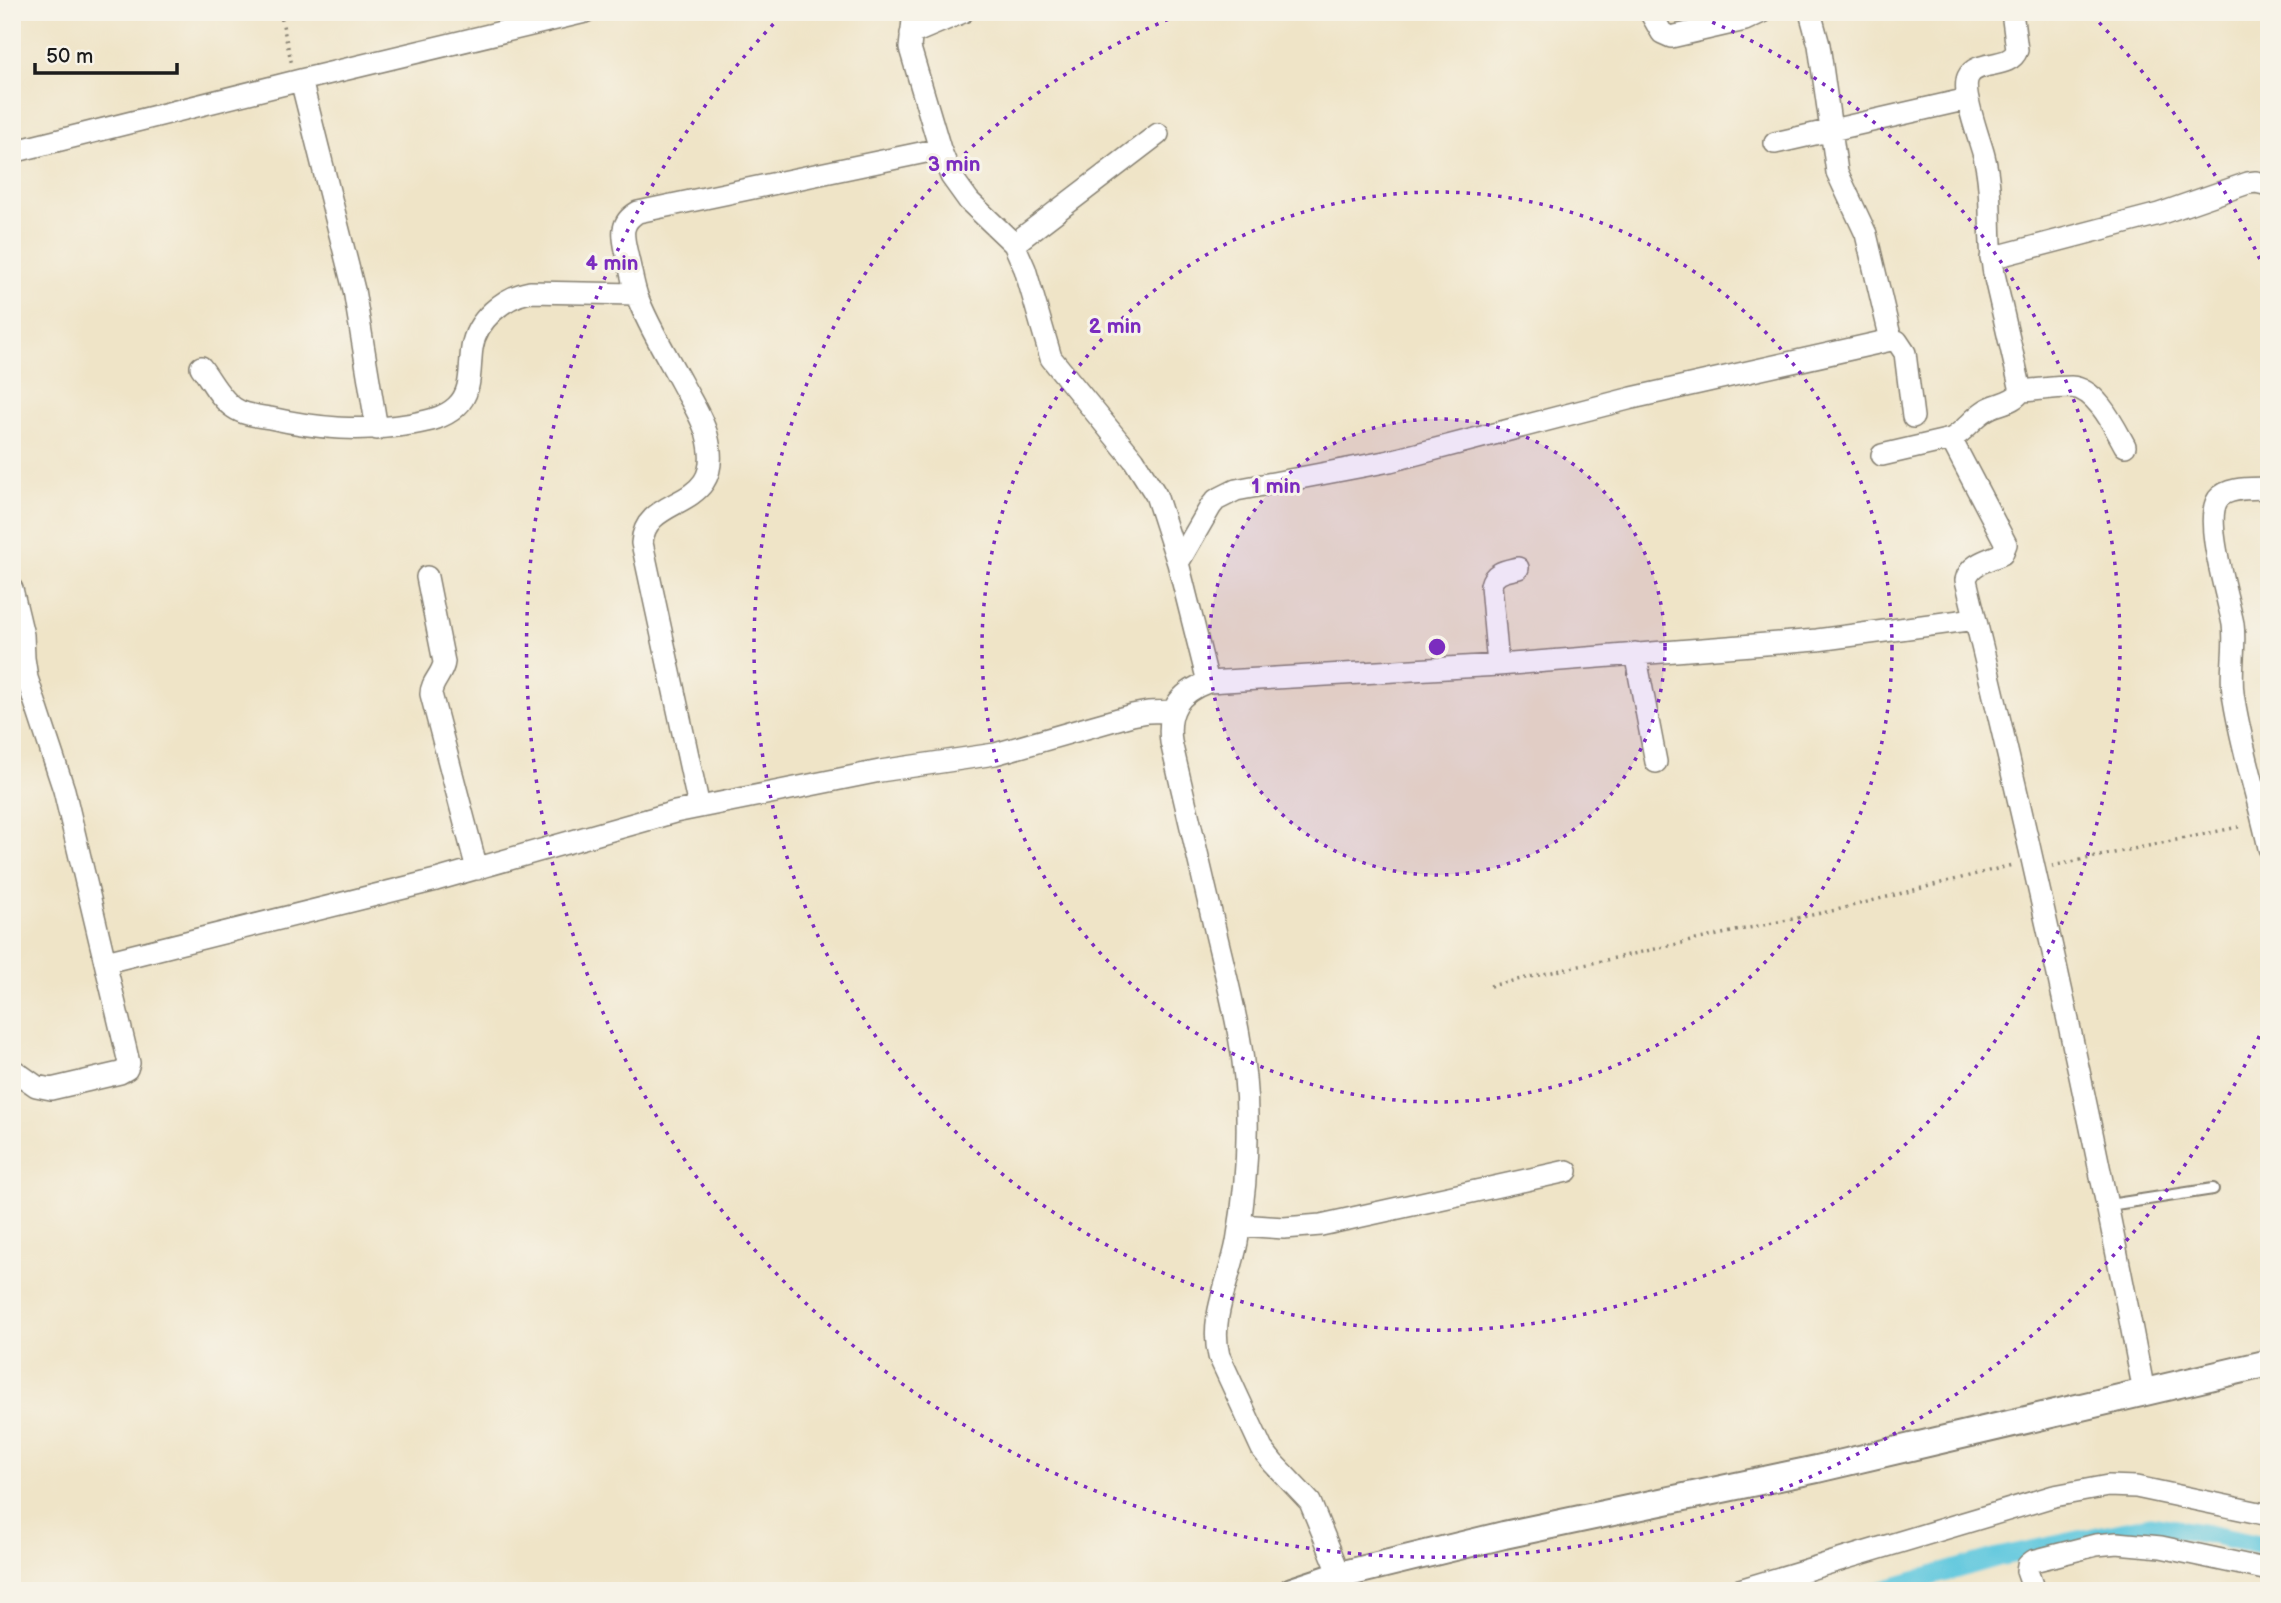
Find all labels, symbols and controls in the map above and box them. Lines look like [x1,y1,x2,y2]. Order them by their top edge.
scale bar [35,32,177,76]
text: 50 m [46,44,93,69]
text: 3 min [928,152,980,177]
text: 4 min [586,251,638,276]
text: 2 min [1088,314,1142,339]
text: 1 min [1251,474,1301,499]
centre of rings [1425,635,1449,659]

